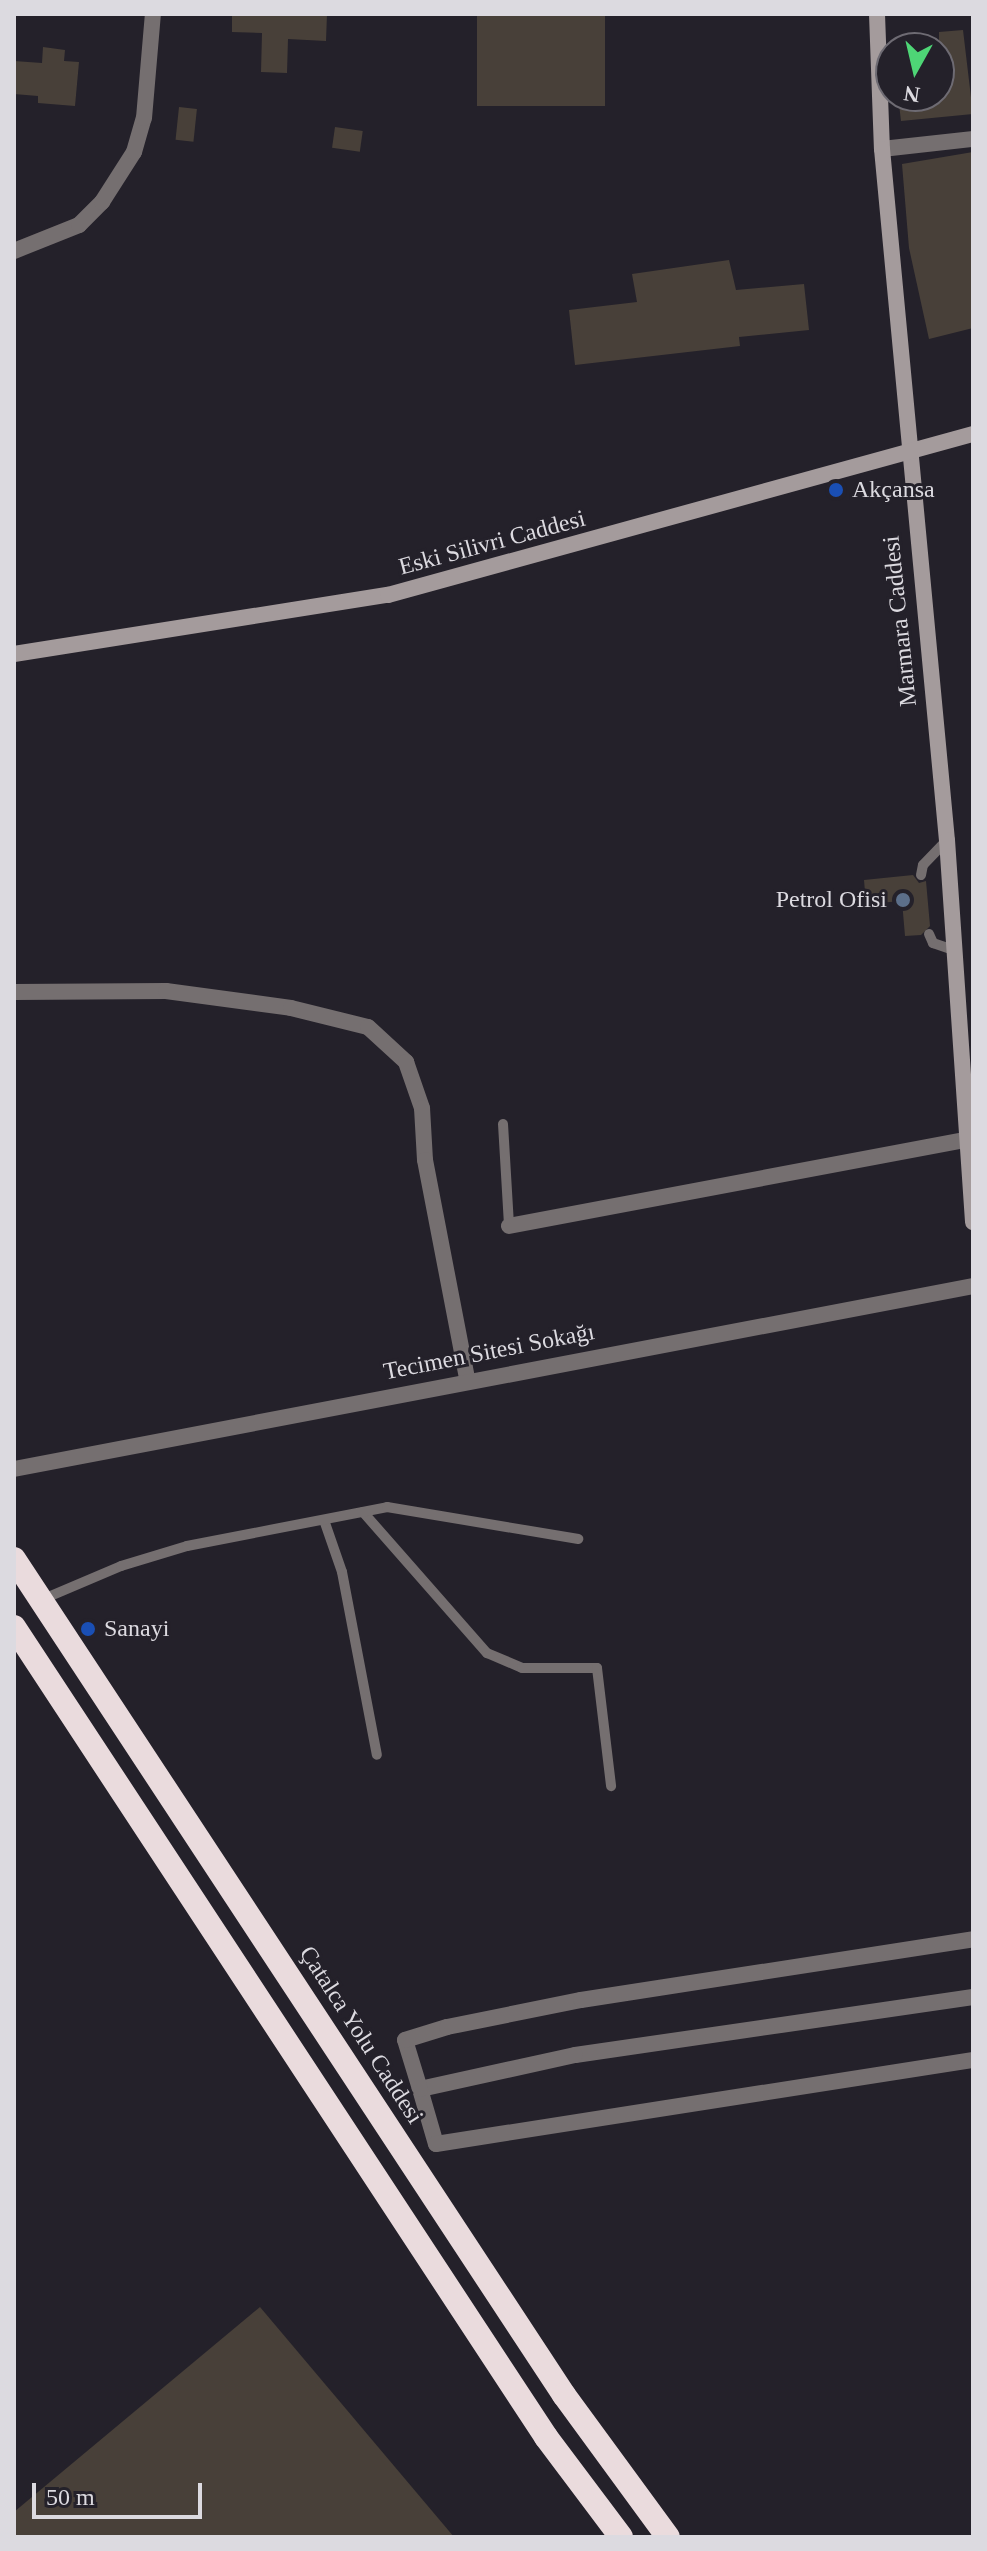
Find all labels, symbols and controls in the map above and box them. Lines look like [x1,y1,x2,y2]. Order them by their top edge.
north arrow [875,32,955,112]
text: N [902,81,921,108]
place label: Akçansa [852,476,935,504]
marker: Akçansa [827,481,845,499]
street label: Eski Silivri Caddesi [396,504,588,582]
street label: Marmara Caddesi [877,534,923,708]
place label: Petrol Ofisi [776,886,887,914]
marker: Petrol Ofisi [894,891,912,909]
street label: Tecimen Sitesi Sokağı [381,1317,597,1387]
place label: Sanayi [104,1615,169,1643]
marker: Sanayi [79,1620,97,1638]
street label: Çatalca Yolu Caddesi [293,1940,429,2130]
scale bar [36,2467,206,2517]
text: 50 m [46,2484,95,2510]

